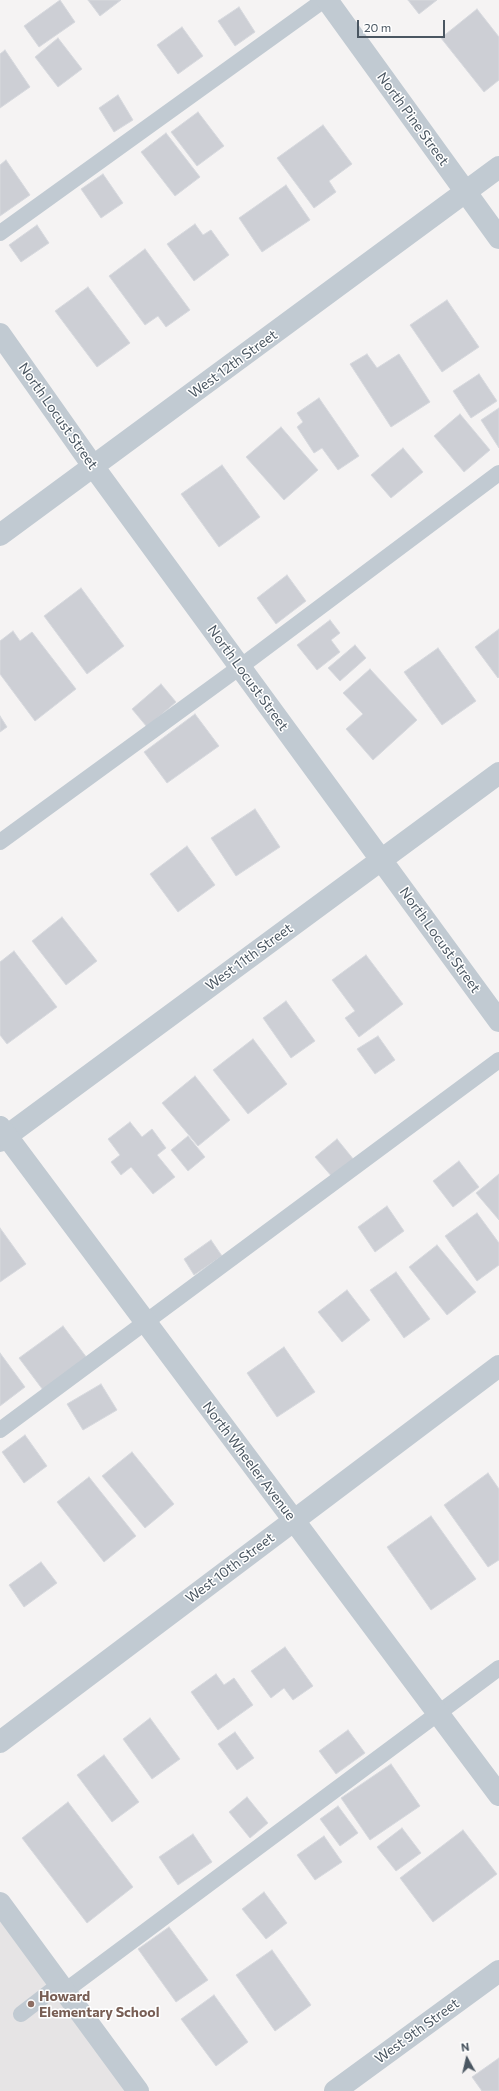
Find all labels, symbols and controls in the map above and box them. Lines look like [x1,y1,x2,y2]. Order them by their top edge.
scale bar [359,12,447,38]
text: 20 m [364,20,391,34]
street label: North Pine Street [374,69,452,169]
street label: West 12th Street [186,326,280,402]
street label: North Locust Street [15,359,101,473]
street label: North Locust Street [204,622,292,734]
street label: North Locust Street [396,884,484,996]
street label: West 11th Street [202,920,296,994]
street label: North Wheeler Avenue [199,1398,299,1524]
street label: West 10th Street [182,1529,278,1607]
place label: Howard Elementary School [39,1988,159,2020]
street label: West 9th Street [372,1995,462,2067]
marker: Howard Elementary School [26,1999,36,2009]
north arrow [447,2039,487,2079]
text: N [460,2040,470,2054]

